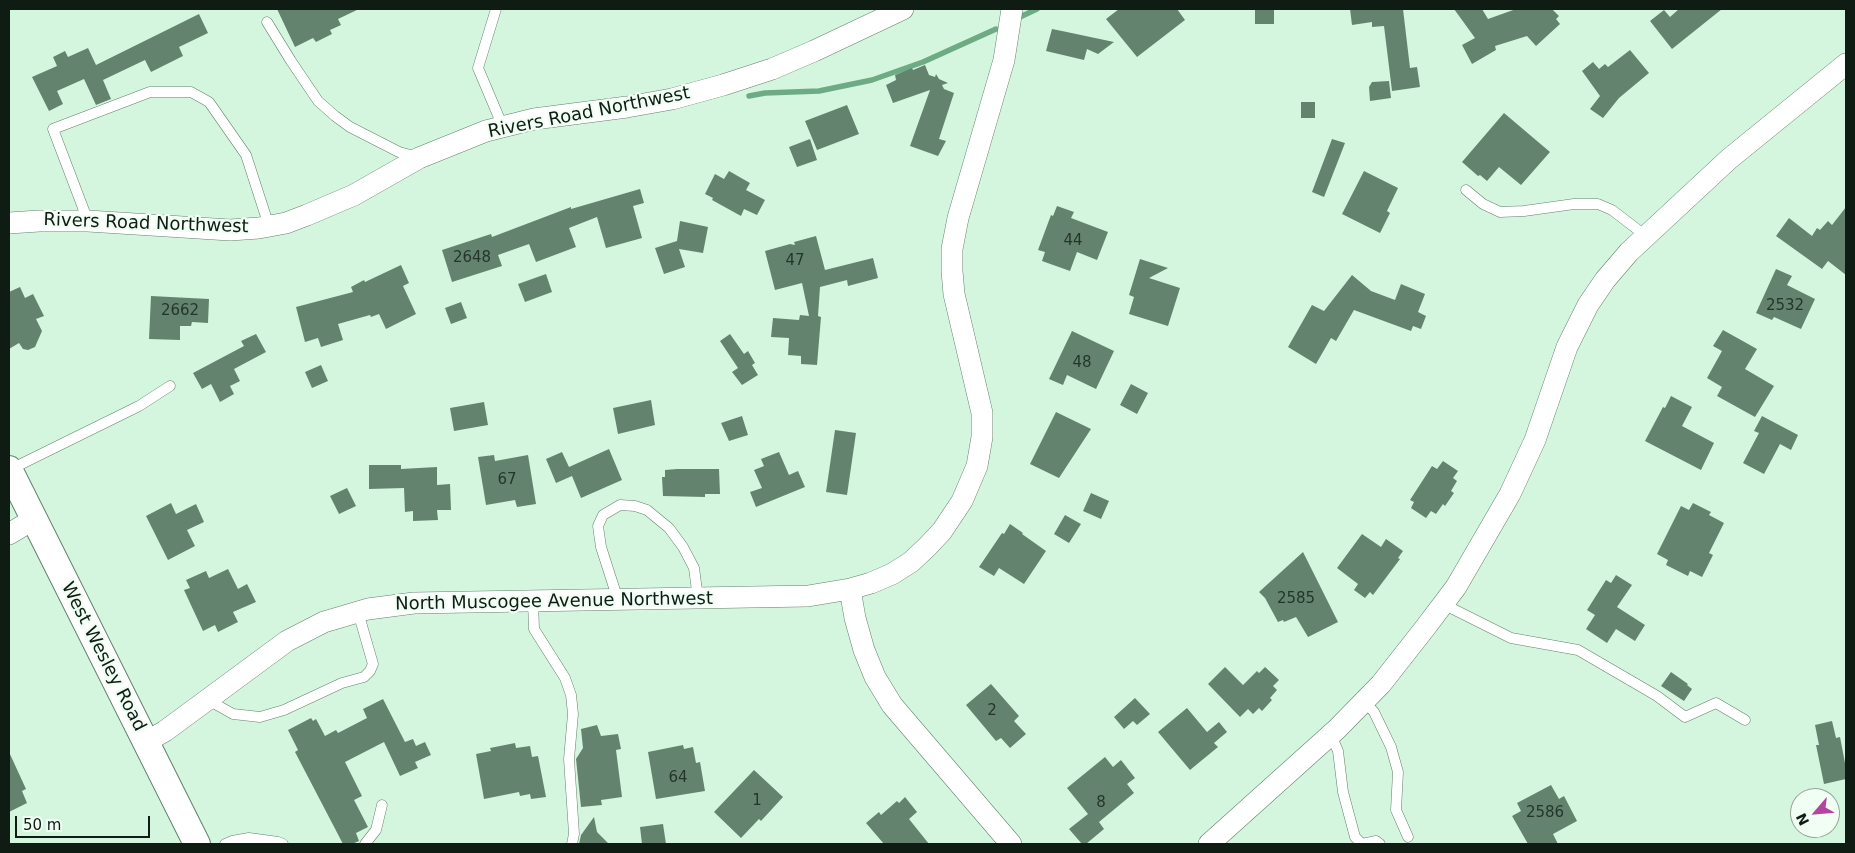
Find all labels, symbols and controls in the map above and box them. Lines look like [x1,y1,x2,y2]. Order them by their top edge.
street label: Rivers Road Northwest [486,83,692,143]
street label: Rivers Road Northwest [43,210,249,238]
house number: 44 [1063,232,1083,250]
house number: 2648 [453,249,491,267]
house number: 47 [785,252,805,270]
house number: 2532 [1766,297,1804,315]
house number: 2662 [161,302,199,320]
house number: 48 [1072,354,1092,372]
house number: 67 [497,471,517,489]
street label: West Wesley Road [56,579,150,735]
street label: North Muscogee Avenue Northwest [395,588,713,616]
house number: 2585 [1277,590,1315,608]
house number: 2 [987,702,997,720]
house number: 64 [668,769,688,787]
north arrow [1790,788,1840,838]
house number: 1 [752,792,762,810]
house number: 8 [1096,794,1106,812]
house number: 2586 [1526,804,1564,822]
scale bar [18,806,152,838]
text: N [1793,811,1812,828]
text: 50 m [23,816,61,834]

